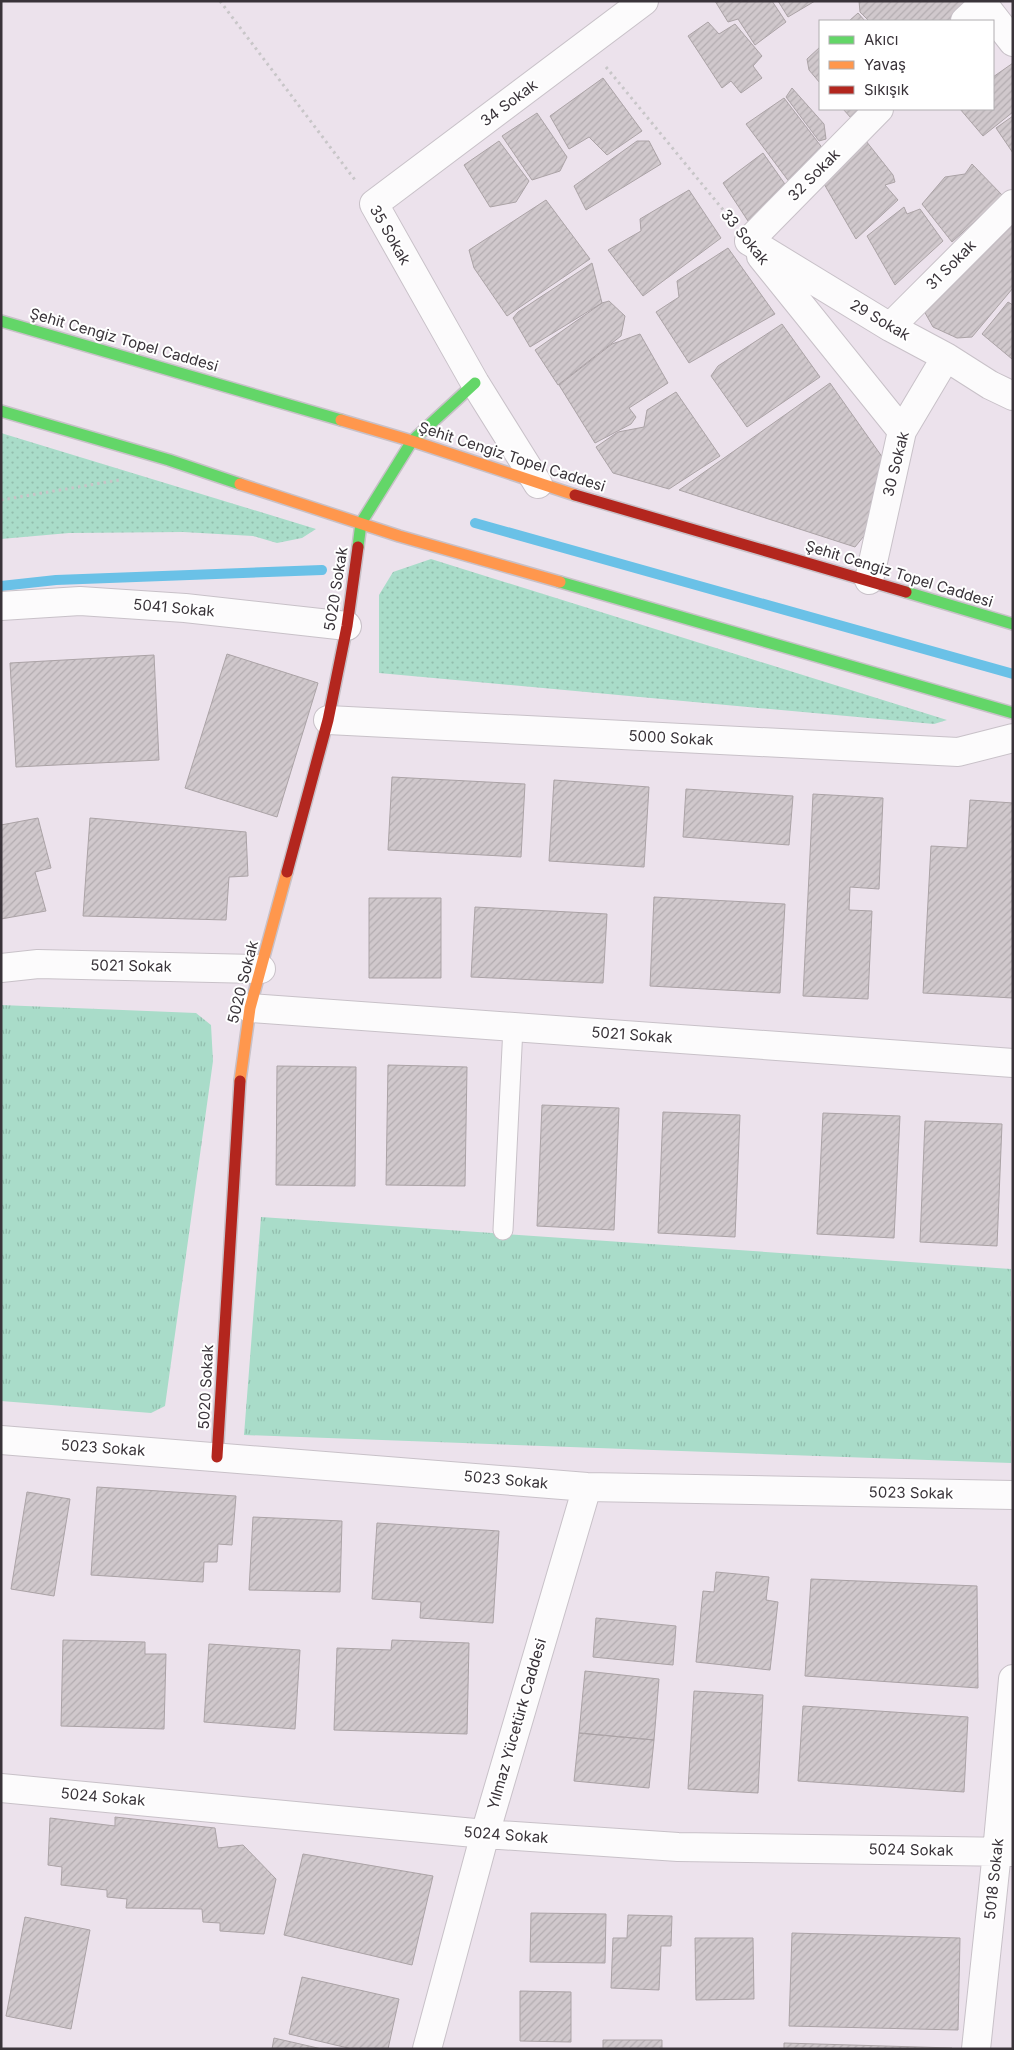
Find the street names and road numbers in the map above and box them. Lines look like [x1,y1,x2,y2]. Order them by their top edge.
street label: 34 Sokak [476,74,542,130]
street label: 32 Sokak [784,144,844,205]
street label: 35 Sokak [366,201,416,269]
street label: 33 Sokak [717,205,774,269]
street label: 31 Sokak [922,235,980,294]
street label: 29 Sokak [847,295,914,345]
street label: Şehit Cengiz Topel Caddesi [28,303,221,376]
street label: Şehit Cengiz Topel Caddesi [416,417,608,496]
street label: 30 Sokak [878,429,913,498]
street label: Şehit Cengiz Topel Caddesi [803,536,995,611]
street label: 5020 Sokak [319,545,352,632]
street label: 5041 Sokak [132,594,216,621]
street label: 5000 Sokak [628,726,715,749]
street label: 5020 Sokak [223,938,262,1025]
street label: 5021 Sokak [90,955,173,976]
street label: 5021 Sokak [591,1022,674,1047]
street label: 5020 Sokak [194,1343,217,1430]
street label: 5023 Sokak [60,1435,147,1460]
street label: 5023 Sokak [463,1466,550,1493]
street label: 5023 Sokak [868,1482,954,1503]
street label: Yılmaz Yücetürk Caddesi [483,1636,550,1812]
street label: 5024 Sokak [60,1783,147,1810]
street label: 5024 Sokak [463,1822,550,1847]
street label: 5018 Sokak [980,1837,1007,1921]
street label: 5024 Sokak [868,1839,954,1860]

